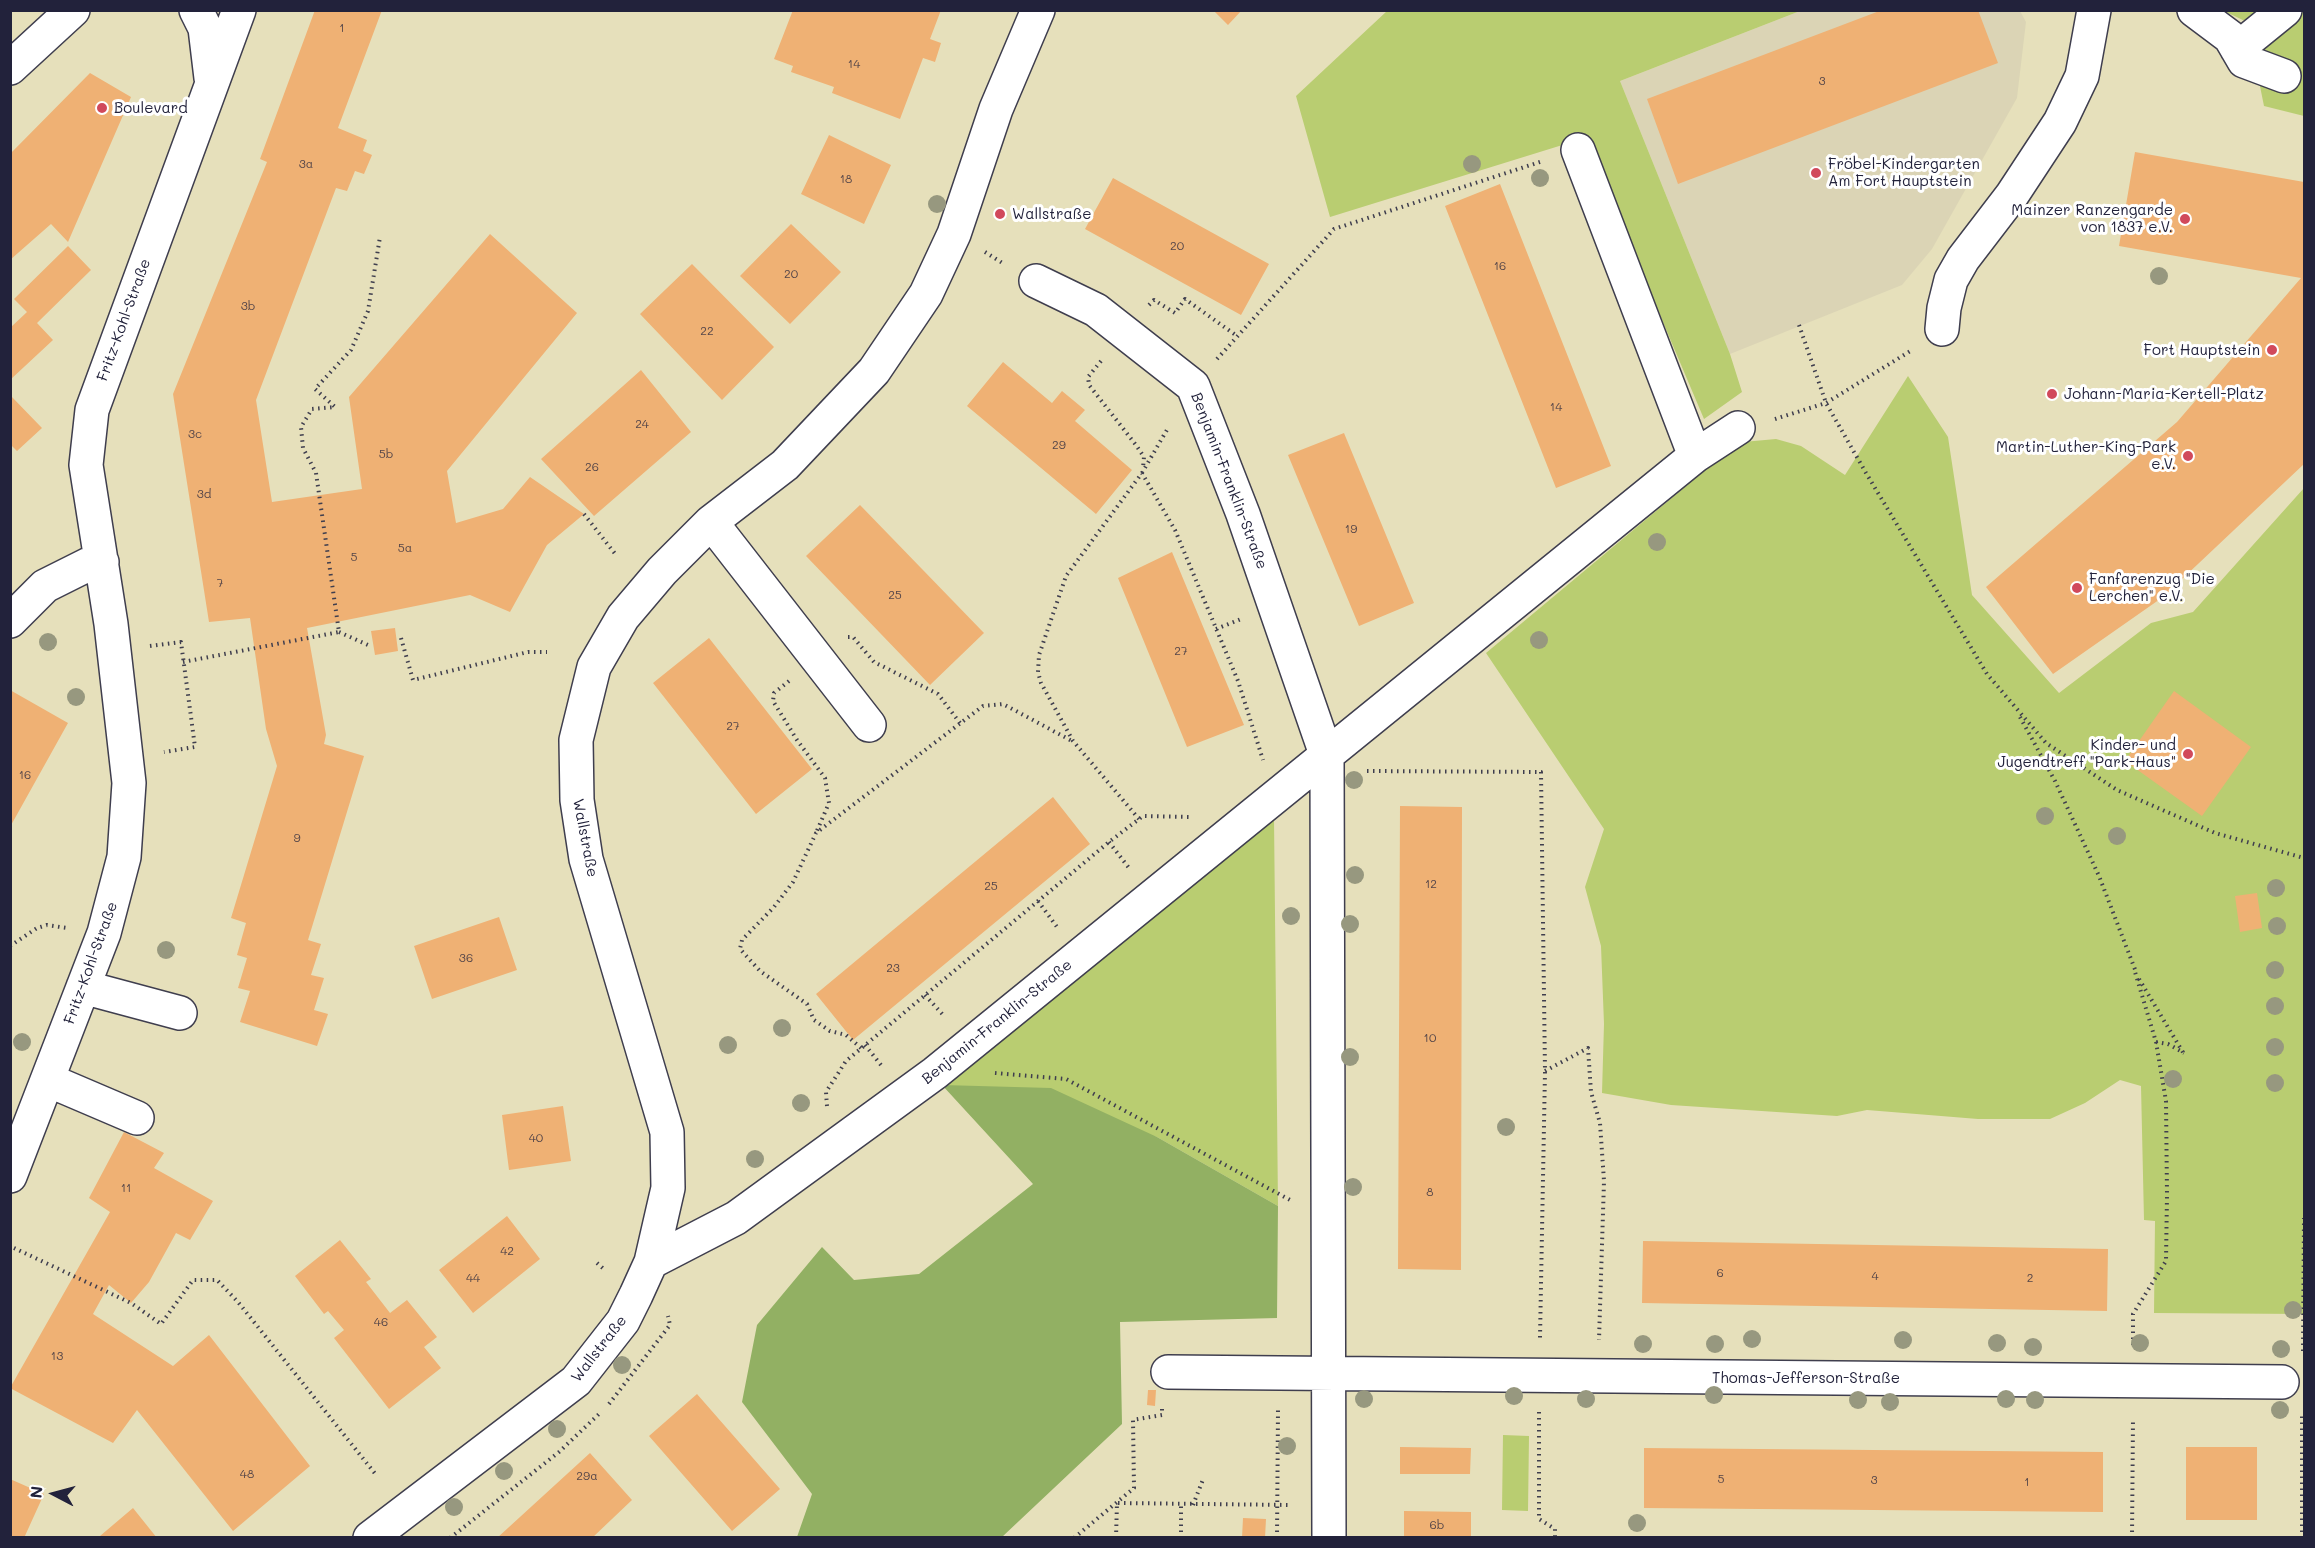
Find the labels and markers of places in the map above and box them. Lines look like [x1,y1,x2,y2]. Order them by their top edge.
place label: Boulevard [114,99,188,117]
marker: Boulevard [95,101,109,115]
place label: Fröbel-Kindergarten Am Fort Hauptstein [1828,155,1980,190]
marker: Fröbel-Kindergarten Am Fort Hauptstein [1809,166,1823,180]
place label: Mainzer Ranzengarde von 1837 e.V. [2011,201,2173,236]
place label: Wallstraße [1012,205,1092,223]
marker: Wallstraße [993,207,1007,221]
marker: Mainzer Ranzengarde von 1837 e.V. [2178,212,2192,226]
place label: Fort Hauptstein [2144,341,2260,359]
marker: Fort Hauptstein [2265,343,2279,357]
place label: Johann-Maria-Kertell-Platz [2064,385,2264,403]
marker: Johann-Maria-Kertell-Platz [2045,387,2059,401]
place label: Martin-Luther-King-Park e.V. [1996,438,2176,473]
marker: Martin-Luther-King-Park e.V. [2181,449,2195,463]
place label: Fanfarenzug "Die Lerchen" e.V. [2089,570,2215,605]
marker: Fanfarenzug "Die Lerchen" e.V. [2070,581,2084,595]
place label: Kinder- und Jugendtreff "Park-Haus" [1997,736,2176,771]
marker: Kinder- und Jugendtreff "Park-Haus" [2181,747,2195,761]

